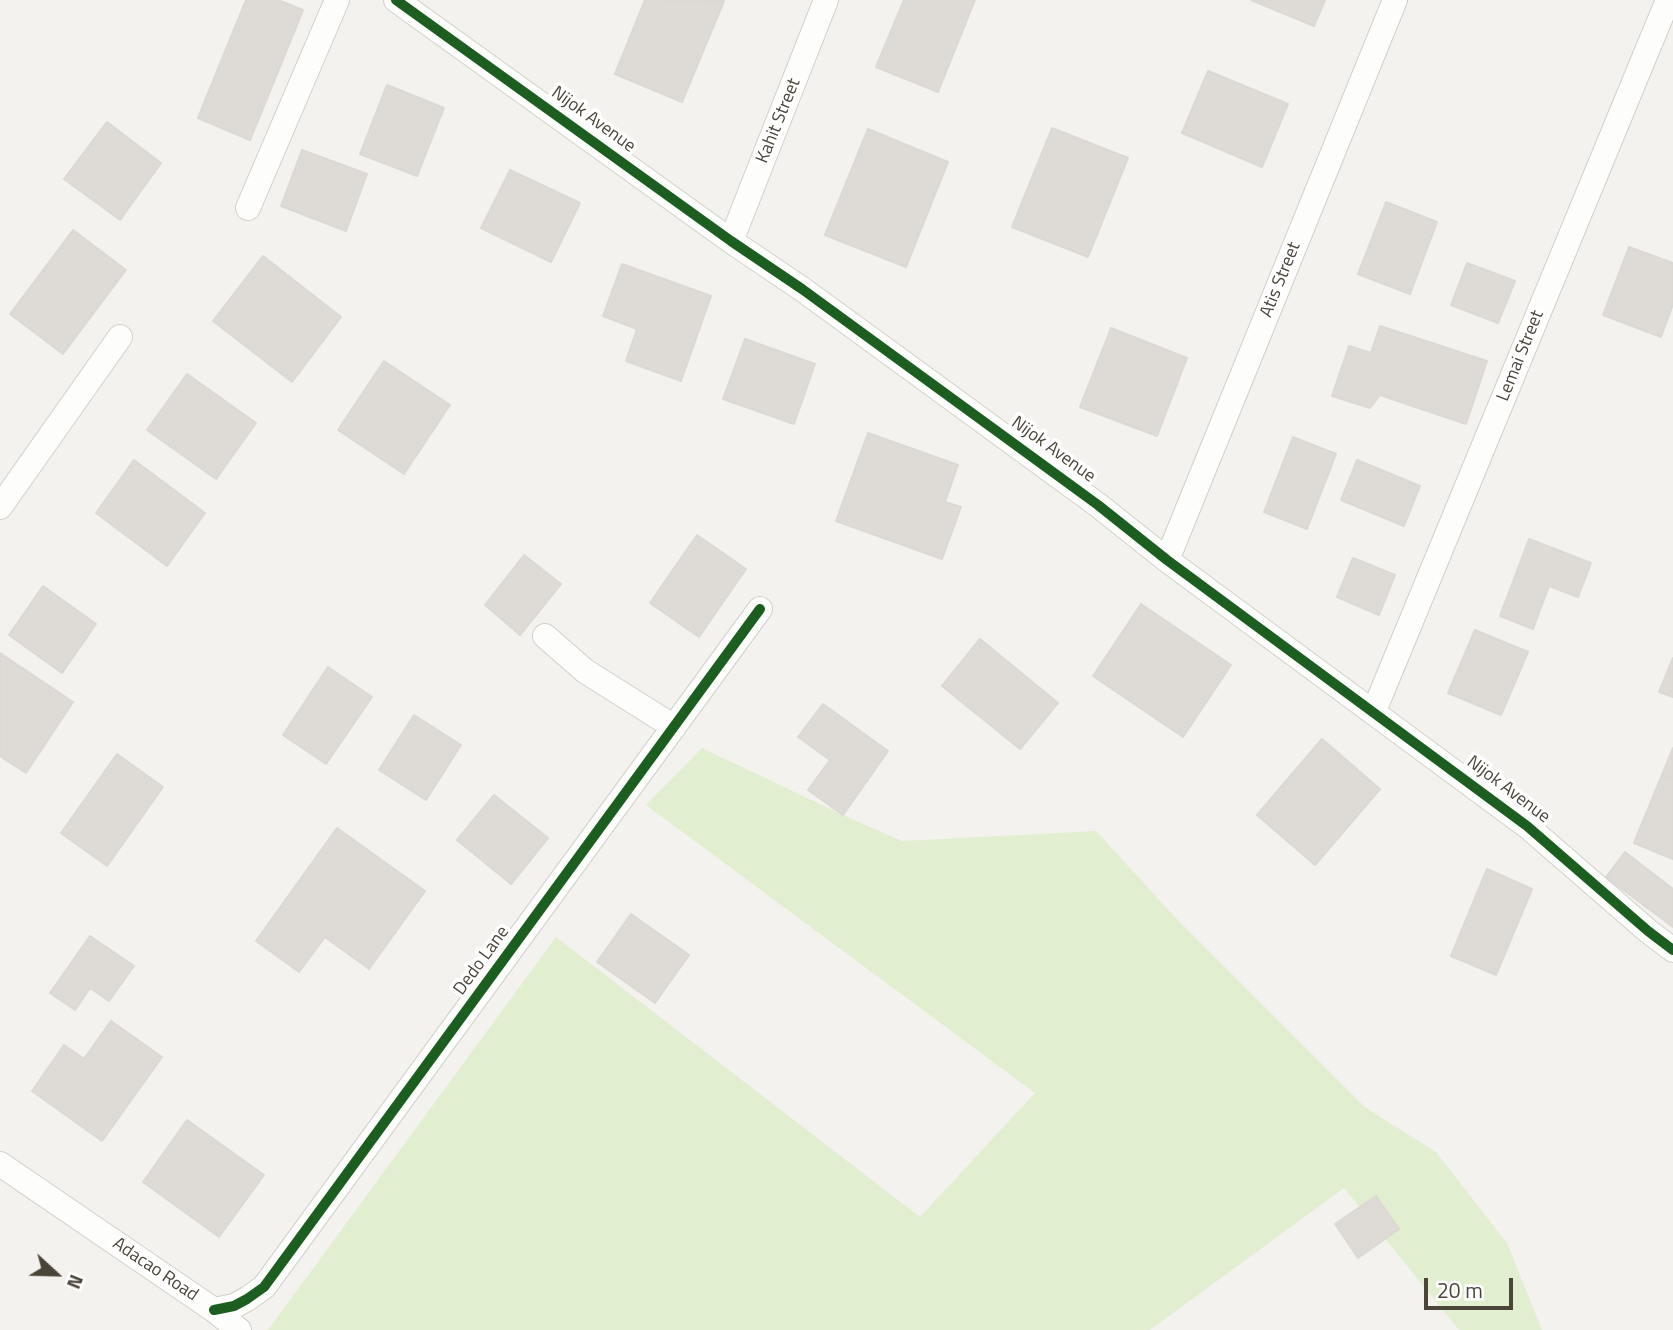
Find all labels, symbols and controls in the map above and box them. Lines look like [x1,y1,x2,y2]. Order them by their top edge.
street label: Kahit Street [752,75,806,167]
street label: Nijok Avenue [547,82,639,158]
street label: Atis Street [1256,239,1306,321]
street label: Lemai Street [1493,307,1549,405]
street label: Nijok Avenue [1007,412,1099,488]
street label: Nijok Avenue [1462,752,1554,828]
street label: Dedo Lane [450,922,514,1000]
street label: Adacao Road [108,1234,202,1306]
north arrow [21,1239,91,1309]
scale bar [1428,1264,1517,1308]
text: N [60,1271,92,1294]
text: 20 m [1437,1274,1483,1306]

